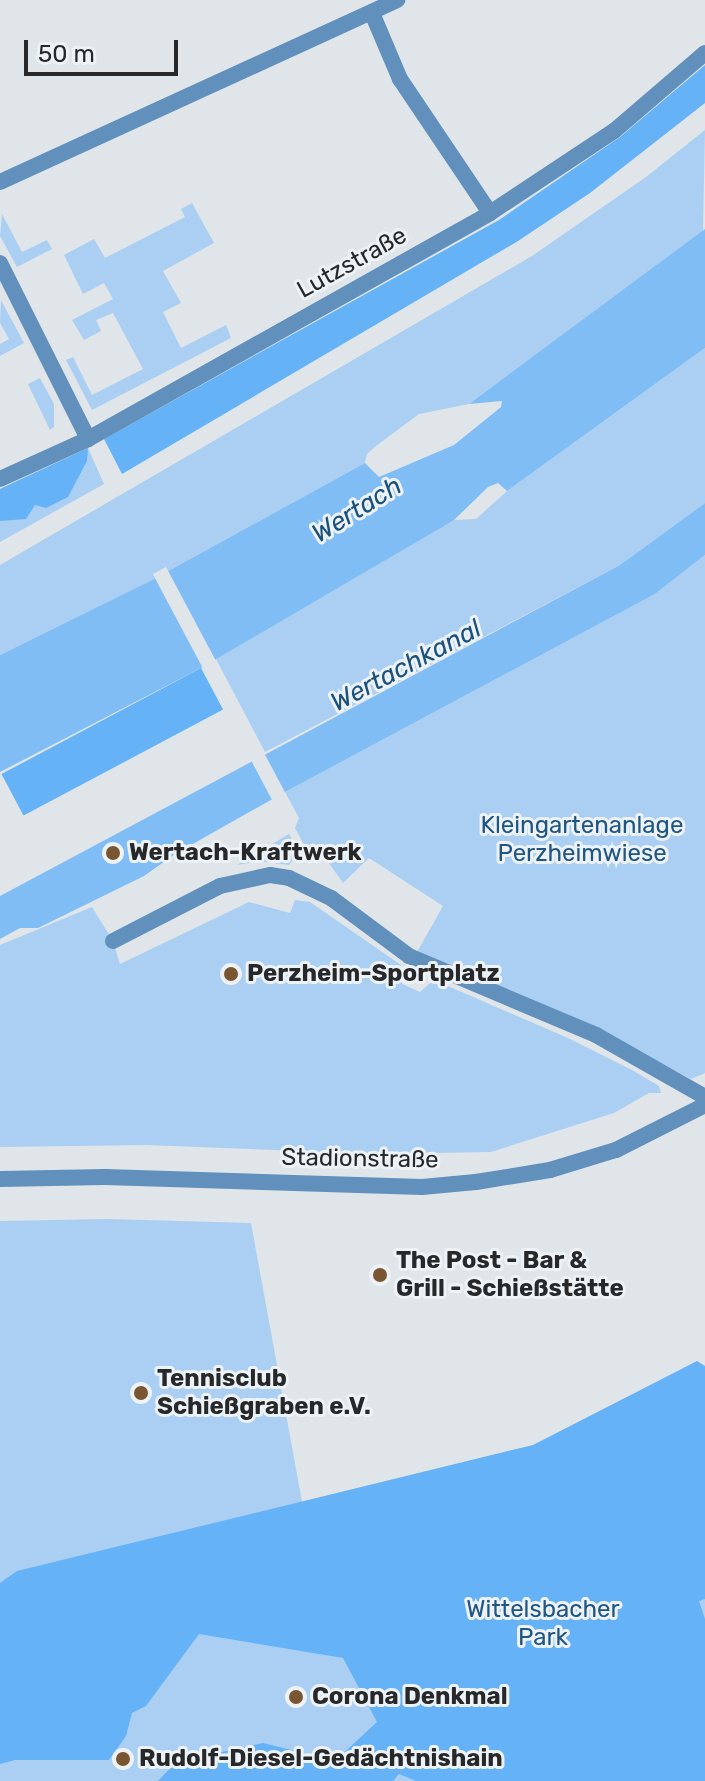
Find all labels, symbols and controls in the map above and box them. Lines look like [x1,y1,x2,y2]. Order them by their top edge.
scale bar [28,24,182,74]
text: 50 m [38,40,95,68]
street label: Lutzstraße [292,221,412,305]
water label: Wertach [306,470,408,550]
water label: Wertachkanal [325,613,487,719]
park label: Kleingartenanlage Perzheimwiese [481,812,683,868]
place label: Wertach-Kraftwerk [129,839,362,867]
marker: Wertach-Kraftwerk [104,844,122,862]
place label: Perzheim-Sportplatz [247,960,500,988]
marker: Perzheim-Sportplatz [222,965,240,983]
street label: Stadionstraße [281,1143,439,1175]
place label: The Post - Bar & Grill - Schießstätte [396,1247,624,1303]
marker: The Post - Bar & Grill - Schießstätte [371,1266,389,1284]
place label: Tennisclub Schießgraben e.V. [157,1365,371,1421]
marker: Tennisclub Schießgraben e.V. [132,1384,150,1402]
park label: Wittelsbacher Park [466,1596,620,1652]
place label: Corona Denkmal [312,1683,508,1711]
marker: Corona Denkmal [287,1688,305,1706]
place label: Rudolf-Diesel-Gedächtnishain [139,1745,503,1773]
marker: Rudolf-Diesel-Gedächtnishain [114,1750,132,1768]

